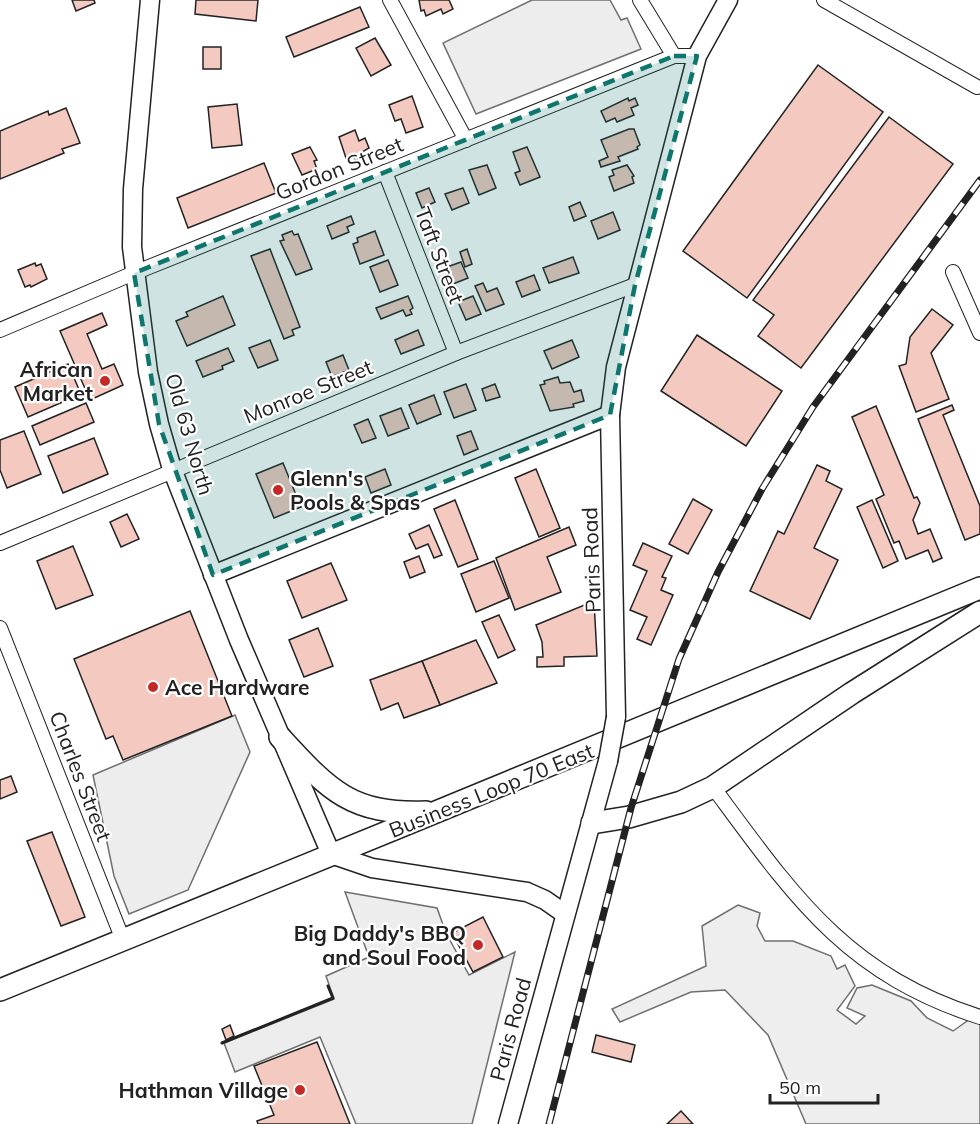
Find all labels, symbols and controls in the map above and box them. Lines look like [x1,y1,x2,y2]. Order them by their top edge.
street label: Gordon Street [271,131,407,205]
street label: Taft Street [410,203,470,307]
street label: Monroe Street [240,353,376,429]
place label: African Market [20,356,93,406]
street label: Old 63 North [160,370,220,498]
marker: African Market [98,374,112,388]
place label: Glenn's Pools & Spas [290,465,420,515]
marker: Glenn's Pools & Spas [271,483,285,497]
street label: Paris Road [576,507,606,613]
place label: Ace Hardware [165,674,310,700]
marker: Ace Hardware [146,680,160,694]
street label: Charles Street [44,707,118,845]
street label: Business Loop 70 East [385,737,597,843]
place label: Big Daddy's BBQ and Soul Food [294,920,466,970]
marker: Big Daddy's BBQ and Soul Food [471,938,485,952]
street label: Paris Road [484,975,536,1083]
scale bar [770,1067,878,1105]
text: 50 m [779,1076,821,1099]
place label: Hathman Village [119,1077,288,1103]
marker: Hathman Village [293,1083,307,1097]

